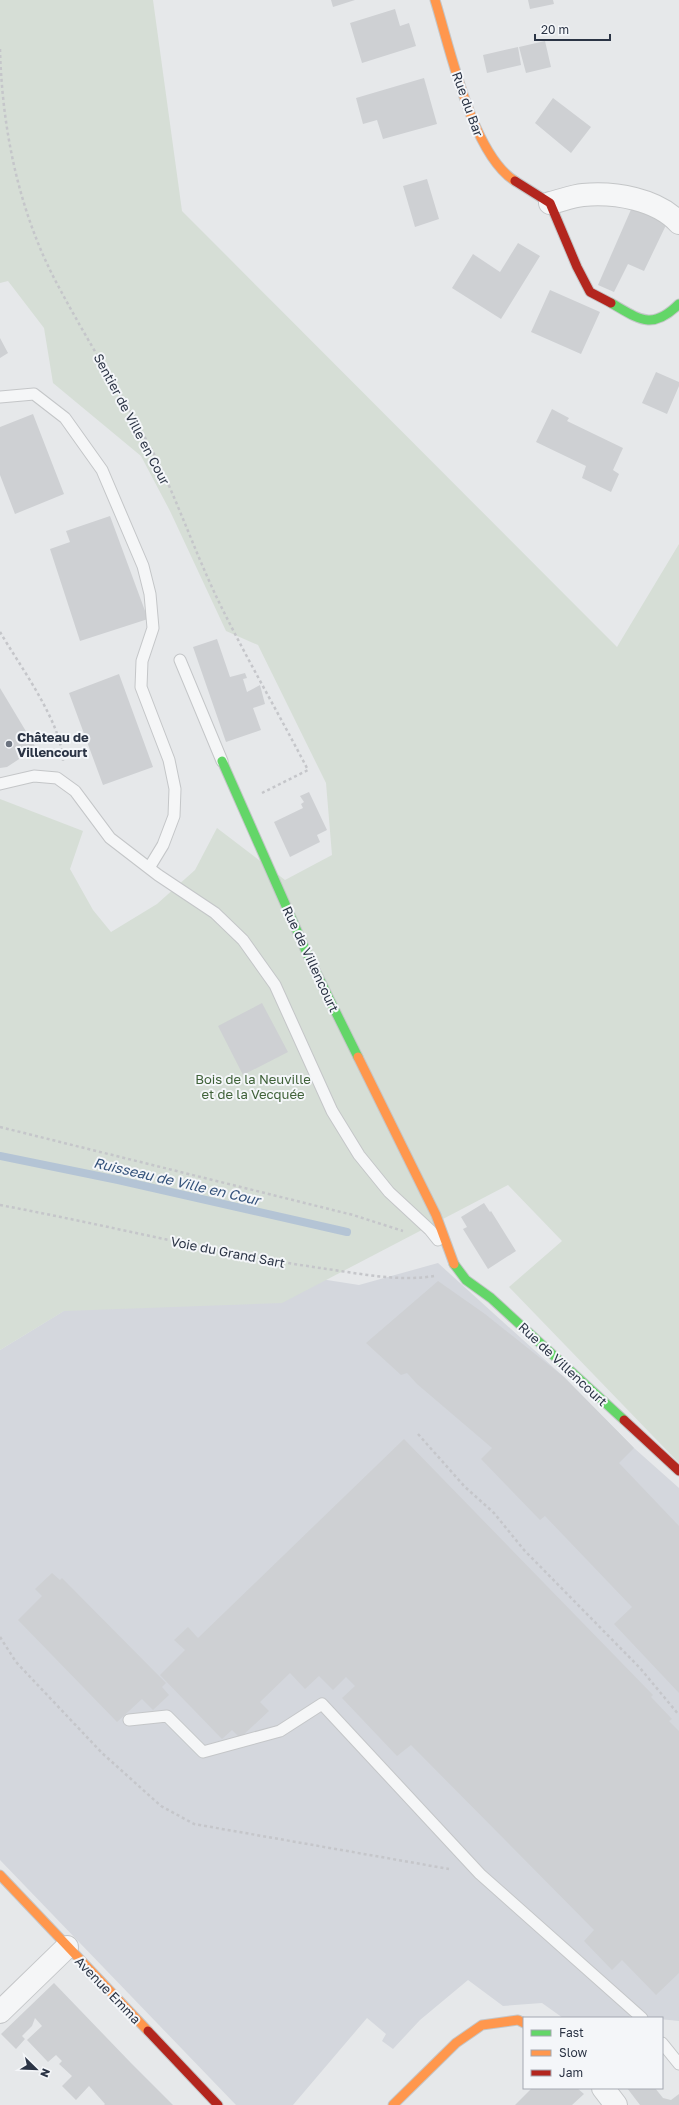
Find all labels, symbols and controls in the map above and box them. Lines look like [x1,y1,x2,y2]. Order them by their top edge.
scale bar [535,16,610,42]
text: 20 m [541,22,569,37]
street label: Rue du Bar [449,70,487,138]
street label: Sentier de Ville en Cour [91,351,173,487]
place label: Château de Villencourt [17,729,89,760]
marker: Château de Villencourt [4,739,14,749]
street label: Rue de Villencourt [279,903,343,1015]
park label: Bois de la Neuville et de la Vecquée [195,1071,311,1102]
water label: Ruisseau de Ville en Cour [92,1154,264,1209]
street label: Voie du Grand Sart [170,1233,286,1271]
street label: Rue de Villencourt [515,1319,611,1409]
street label: Avenue Emma [72,1953,144,2027]
legend [523,2017,663,2089]
text: Fast [559,2025,584,2040]
text: Slow [559,2045,587,2060]
north arrow [16,2049,56,2089]
text: Jam [559,2065,583,2080]
text: N [38,2067,53,2079]

